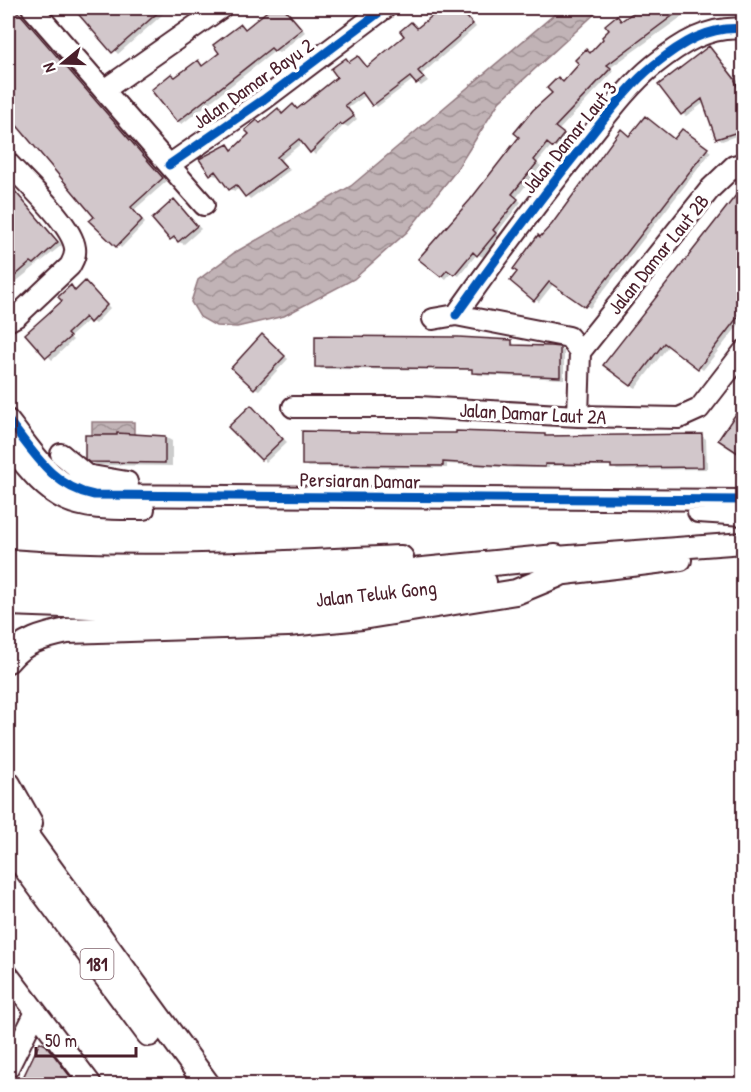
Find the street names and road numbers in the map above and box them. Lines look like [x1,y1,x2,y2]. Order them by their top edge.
street label: Jalan Damar Bayu 2 [187,31,319,135]
street label: Jalan Damar Laut 3 [515,75,623,199]
street label: Jalan Damar Laut 2B [601,188,715,320]
street label: Jalan Damar Laut 2A [459,396,607,430]
street label: Persiaran Damar [299,465,421,495]
street label: Jalan Teluk Gong [314,573,438,613]
road number: 181 [80,949,114,979]

